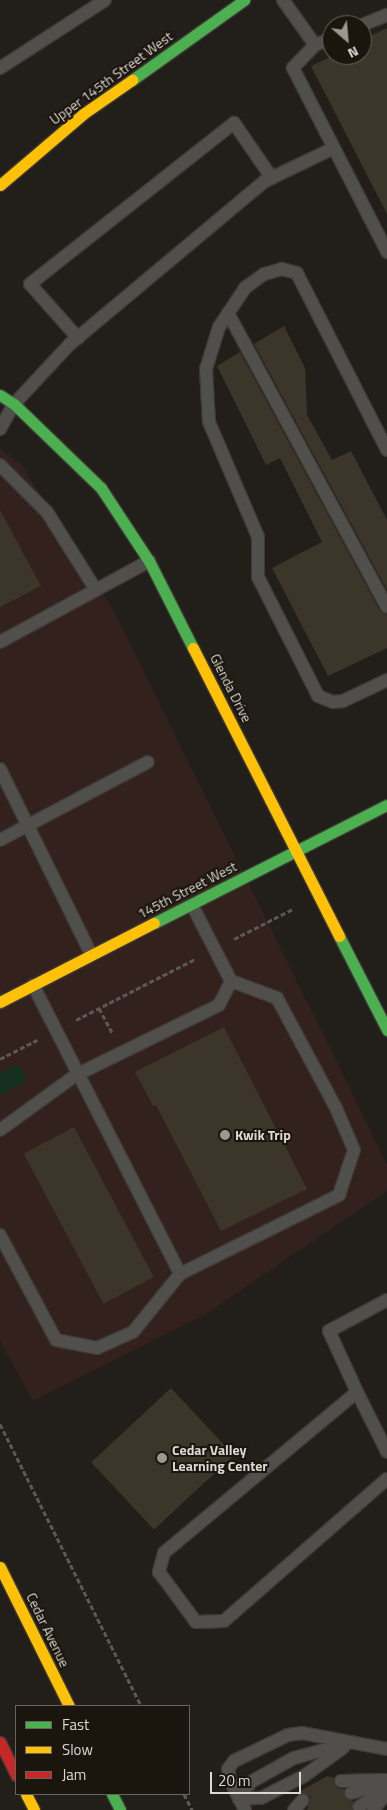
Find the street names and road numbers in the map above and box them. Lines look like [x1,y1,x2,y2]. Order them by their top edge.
street label: Upper 145th Street West [46,28,176,128]
street label: Glenda Drive [207,651,255,725]
street label: 145th Street West [135,858,239,922]
street label: Cedar Avenue [23,1590,73,1670]

